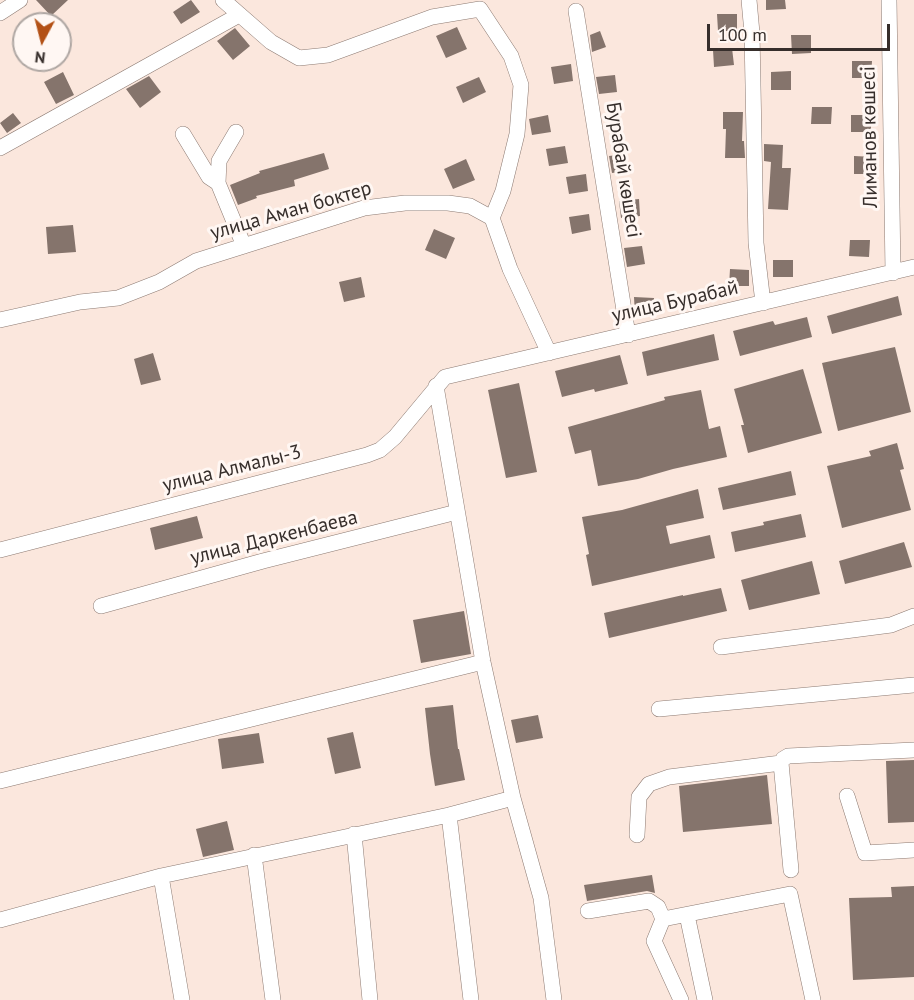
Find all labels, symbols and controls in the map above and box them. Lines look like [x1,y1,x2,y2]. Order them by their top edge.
north arrow [12,12,72,72]
scale bar [710,12,893,50]
text: 100 m [718,23,767,46]
text: N [34,47,46,68]
street label: Лиманов көшесі [857,66,883,208]
street label: Бурабай көшесі [600,100,646,240]
street label: улица Аман боктер [208,177,374,245]
street label: улица Бурабай [610,276,740,328]
street label: улица Алмалы-3 [160,440,304,498]
street label: улица Даркенбаева [188,506,360,570]

